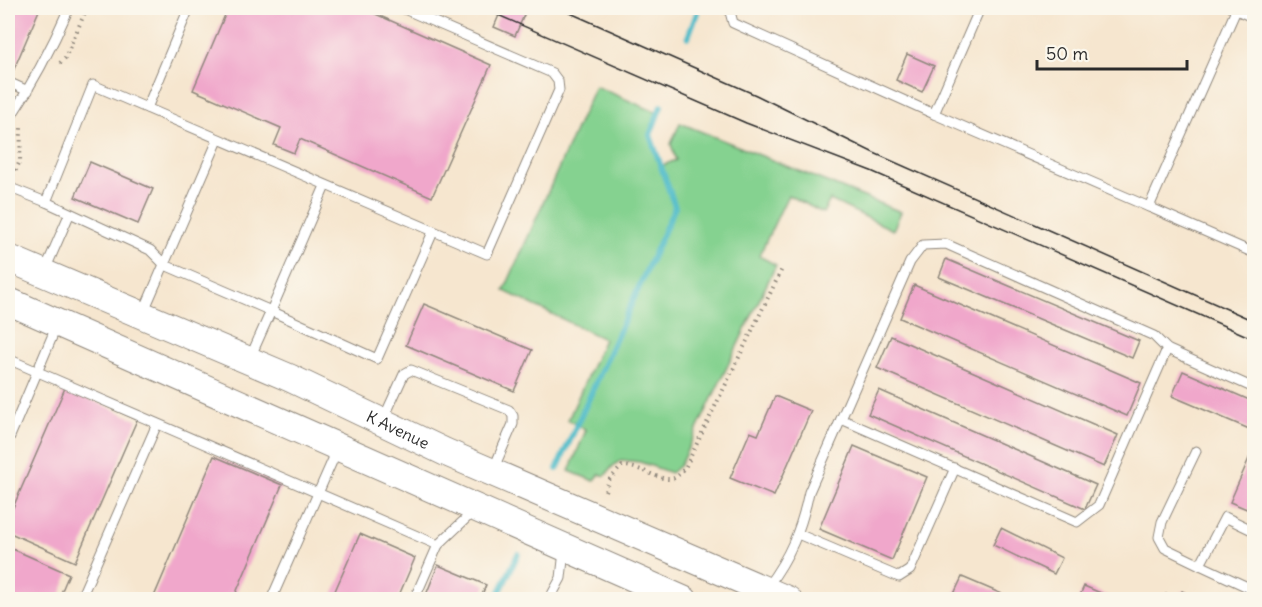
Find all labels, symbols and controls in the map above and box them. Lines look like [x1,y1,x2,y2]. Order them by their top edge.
scale bar [1037,33,1187,71]
text: 50 m [1046,42,1088,65]
street label: K Avenue [363,406,433,453]

